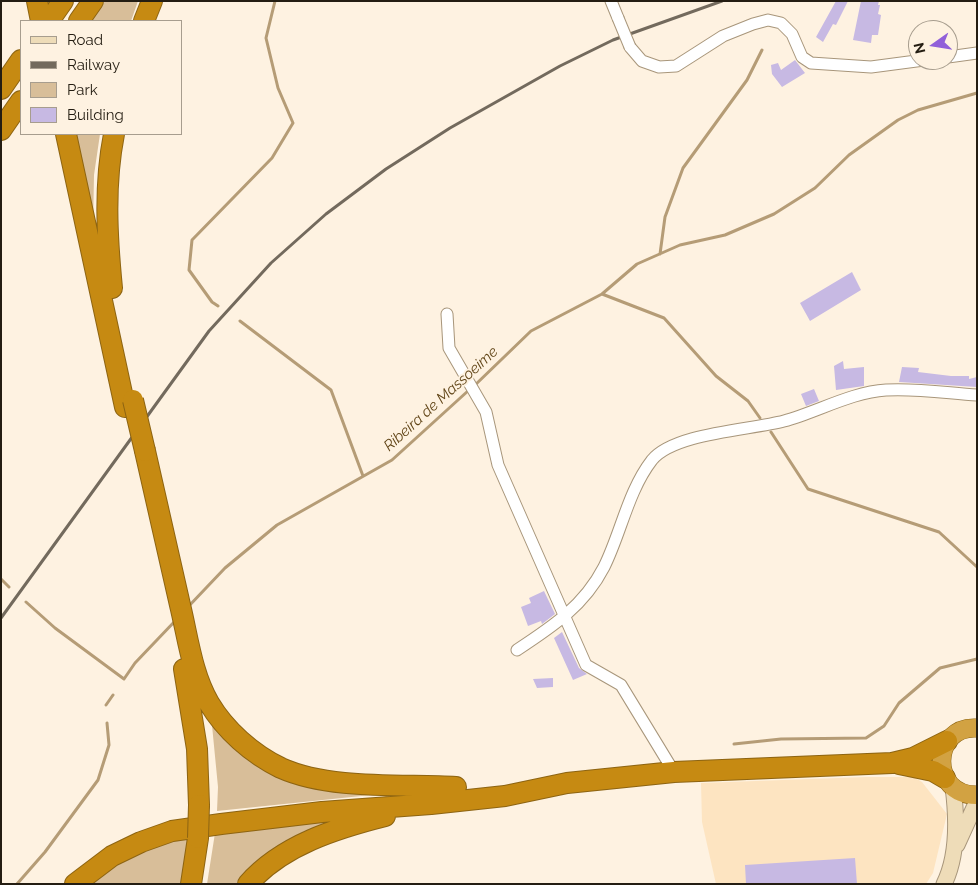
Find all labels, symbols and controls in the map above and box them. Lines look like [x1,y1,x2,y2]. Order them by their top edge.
legend [20,20,182,135]
north arrow [908,20,958,70]
text: Road [67,31,103,49]
text: N [910,41,928,55]
text: Railway [67,56,120,74]
text: Park [67,81,98,99]
text: Building [67,106,124,124]
water label: Ribeira de Massoeime [380,343,502,455]

